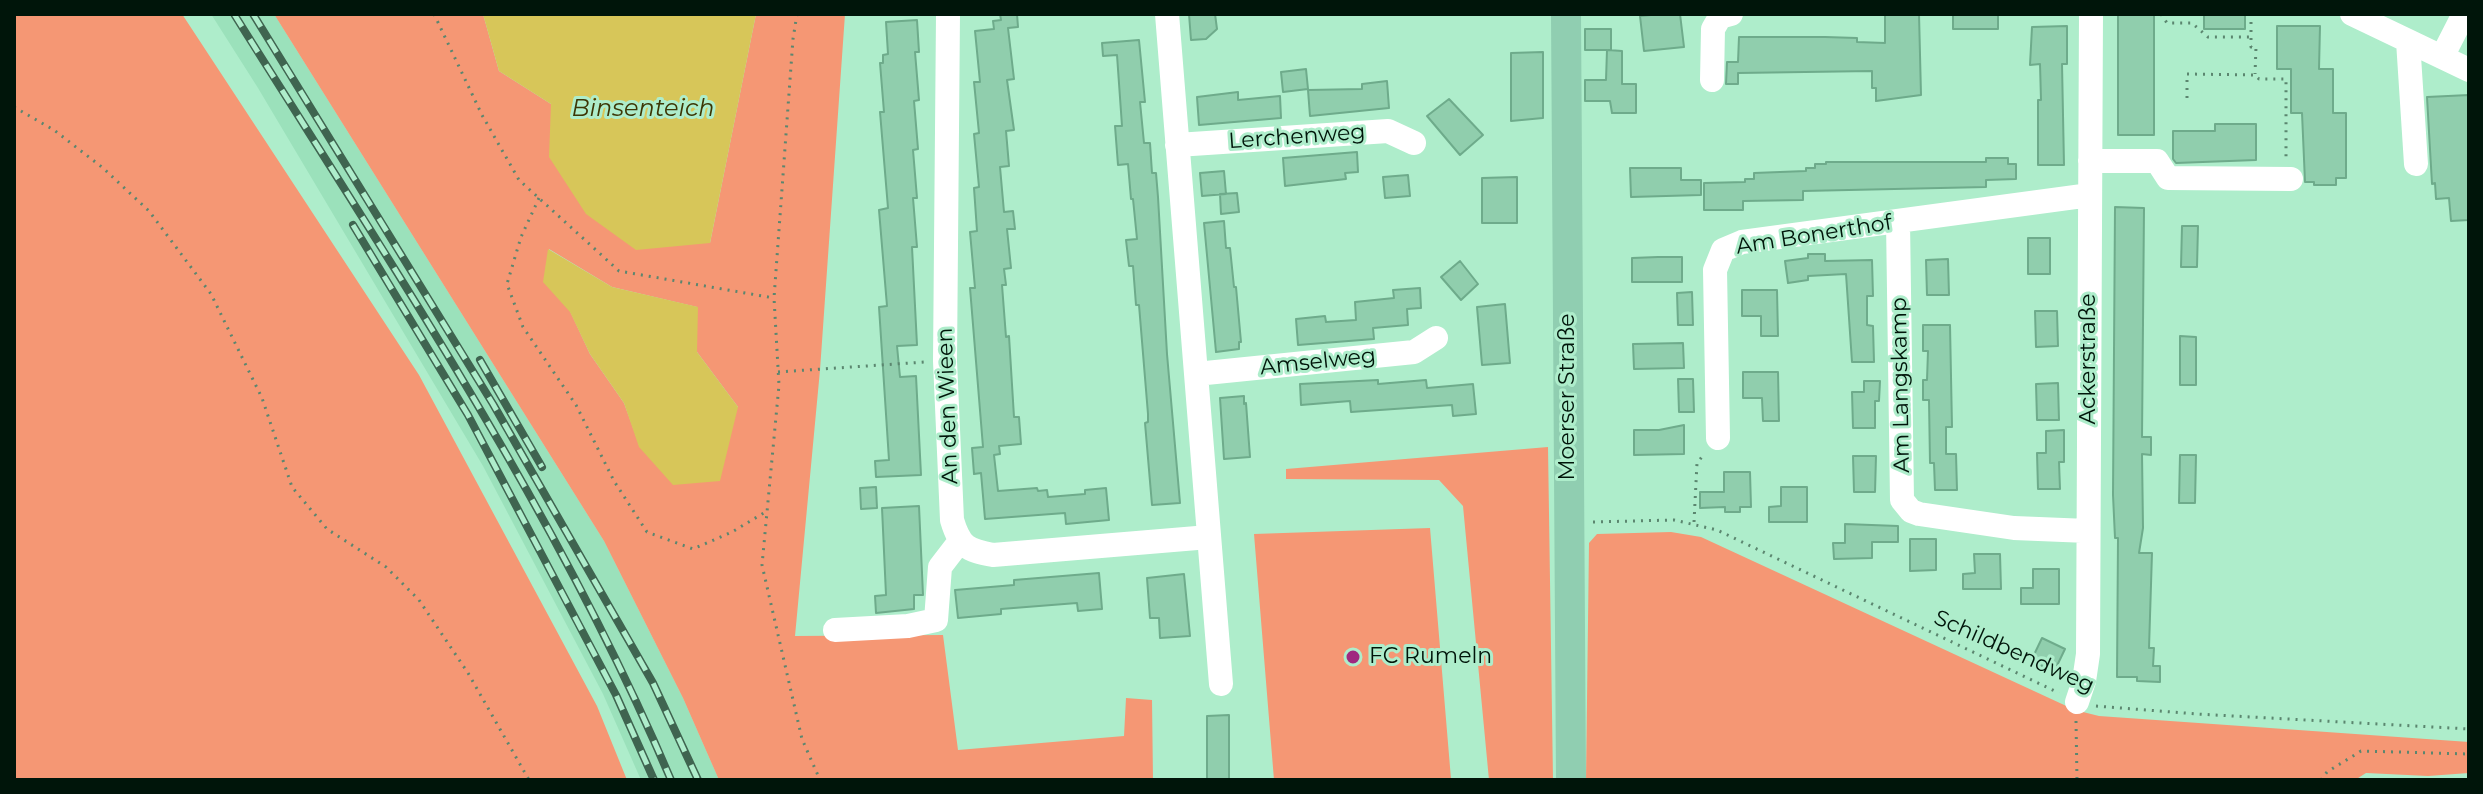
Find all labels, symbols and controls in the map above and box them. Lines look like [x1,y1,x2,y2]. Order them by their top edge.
water label: Binsenteich [571,95,715,123]
street label: Lerchenweg [1228,119,1366,155]
street label: Am Bonerthof [1734,210,1894,260]
street label: Ackerstraße [2076,293,2102,425]
street label: Am Langskamp [1886,297,1916,473]
street label: Moerser Straße [1555,314,1581,480]
street label: An den Wieen [932,327,964,485]
street label: Amselweg [1259,343,1377,381]
street label: Schildbendweg [1930,605,2098,699]
place label: FC Rumeln [1369,644,1492,670]
marker: FC Rumeln [1344,648,1362,666]

